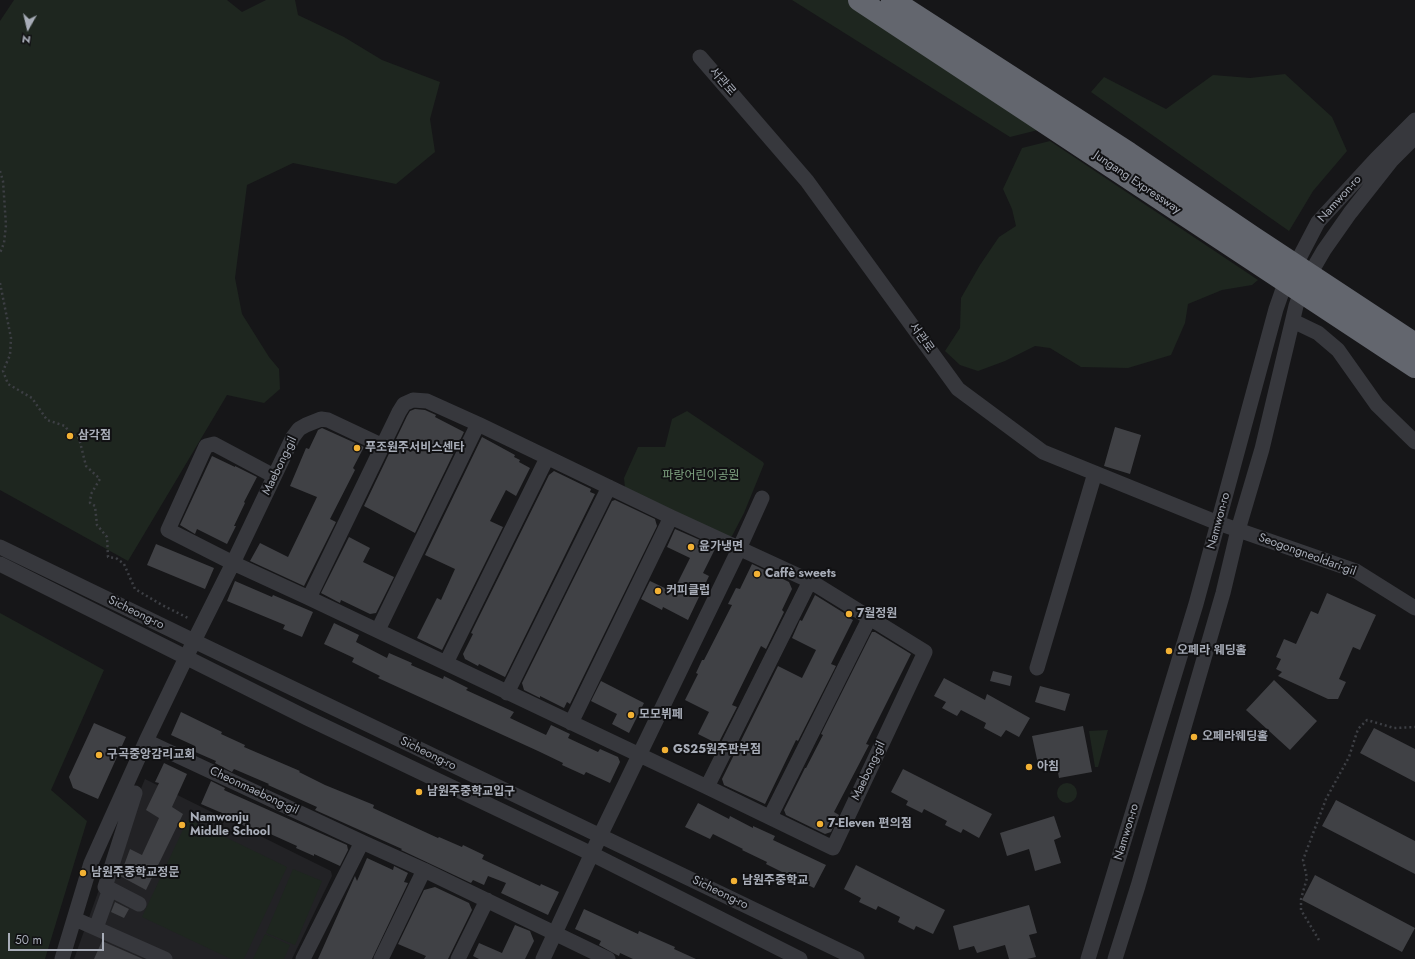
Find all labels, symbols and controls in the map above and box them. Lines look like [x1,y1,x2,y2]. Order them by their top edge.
north arrow [8,8,48,48]
text: N [21,31,32,48]
street label: 서관로 [706,65,738,99]
street label: Jungang Expressway [1091,148,1183,218]
street label: Namwon-ro [1315,173,1365,225]
street label: 서관로 [905,320,937,356]
place label: 삼각점 [78,429,111,443]
marker: 삼각점 [65,431,75,441]
street label: Maebong-gil [260,434,300,498]
place label: 푸조원주서비스센타 [365,441,464,455]
marker: 푸조원주서비스센타 [352,443,362,453]
park label: 파랑어린이공원 [662,469,740,483]
street label: Namwon-ro [1205,491,1233,551]
street label: Seogongneoldari-gil [1256,531,1358,579]
place label: 윤가냉면 [699,540,743,554]
marker: 윤가냉면 [686,542,696,552]
place label: Caffè sweets [765,567,836,581]
marker: Caffè sweets [752,569,762,579]
place label: 커피클럽 [666,584,710,598]
marker: 커피클럽 [653,586,663,596]
street label: Sicheong-ro [106,593,166,633]
place label: 7월정원 [857,607,897,621]
marker: 7월정원 [844,609,854,619]
place label: 오페라 웨딩홀 [1177,644,1247,658]
marker: 오페라 웨딩홀 [1164,646,1174,656]
place label: 모모뷔페 [639,708,683,722]
marker: 모모뷔페 [626,710,636,720]
place label: 오페라웨딩홀 [1202,730,1268,744]
marker: 오페라웨딩홀 [1189,732,1199,742]
street label: Sicheong-ro [398,734,458,774]
street label: Maebong-gil [849,739,889,803]
place label: GS25원주판부점 [673,743,761,757]
marker: GS25원주판부점 [660,745,670,755]
place label: 구곡중앙감리교회 [107,748,195,762]
marker: 구곡중앙감리교회 [94,750,104,760]
place label: 아침 [1037,760,1059,774]
marker: 아침 [1024,762,1034,772]
street label: Cheonmaebong-gil [207,764,301,818]
place label: 남원주중학교입구 [427,785,515,799]
marker: 남원주중학교입구 [414,787,424,797]
street label: Namwon-ro [1112,802,1142,862]
place label: Namwonju Middle School [190,811,270,839]
place label: 7-Eleven 편의점 [828,817,912,831]
marker: 7-Eleven 편의점 [815,819,825,829]
marker: Namwonju Middle School [177,820,187,830]
place label: 남원주중학교정문 [91,866,179,880]
marker: 남원주중학교정문 [78,868,88,878]
street label: Sicheong-ro [690,873,750,913]
place label: 남원주중학교 [742,874,808,888]
marker: 남원주중학교 [729,876,739,886]
scale bar [10,925,106,951]
text: 50 m [15,931,42,949]

